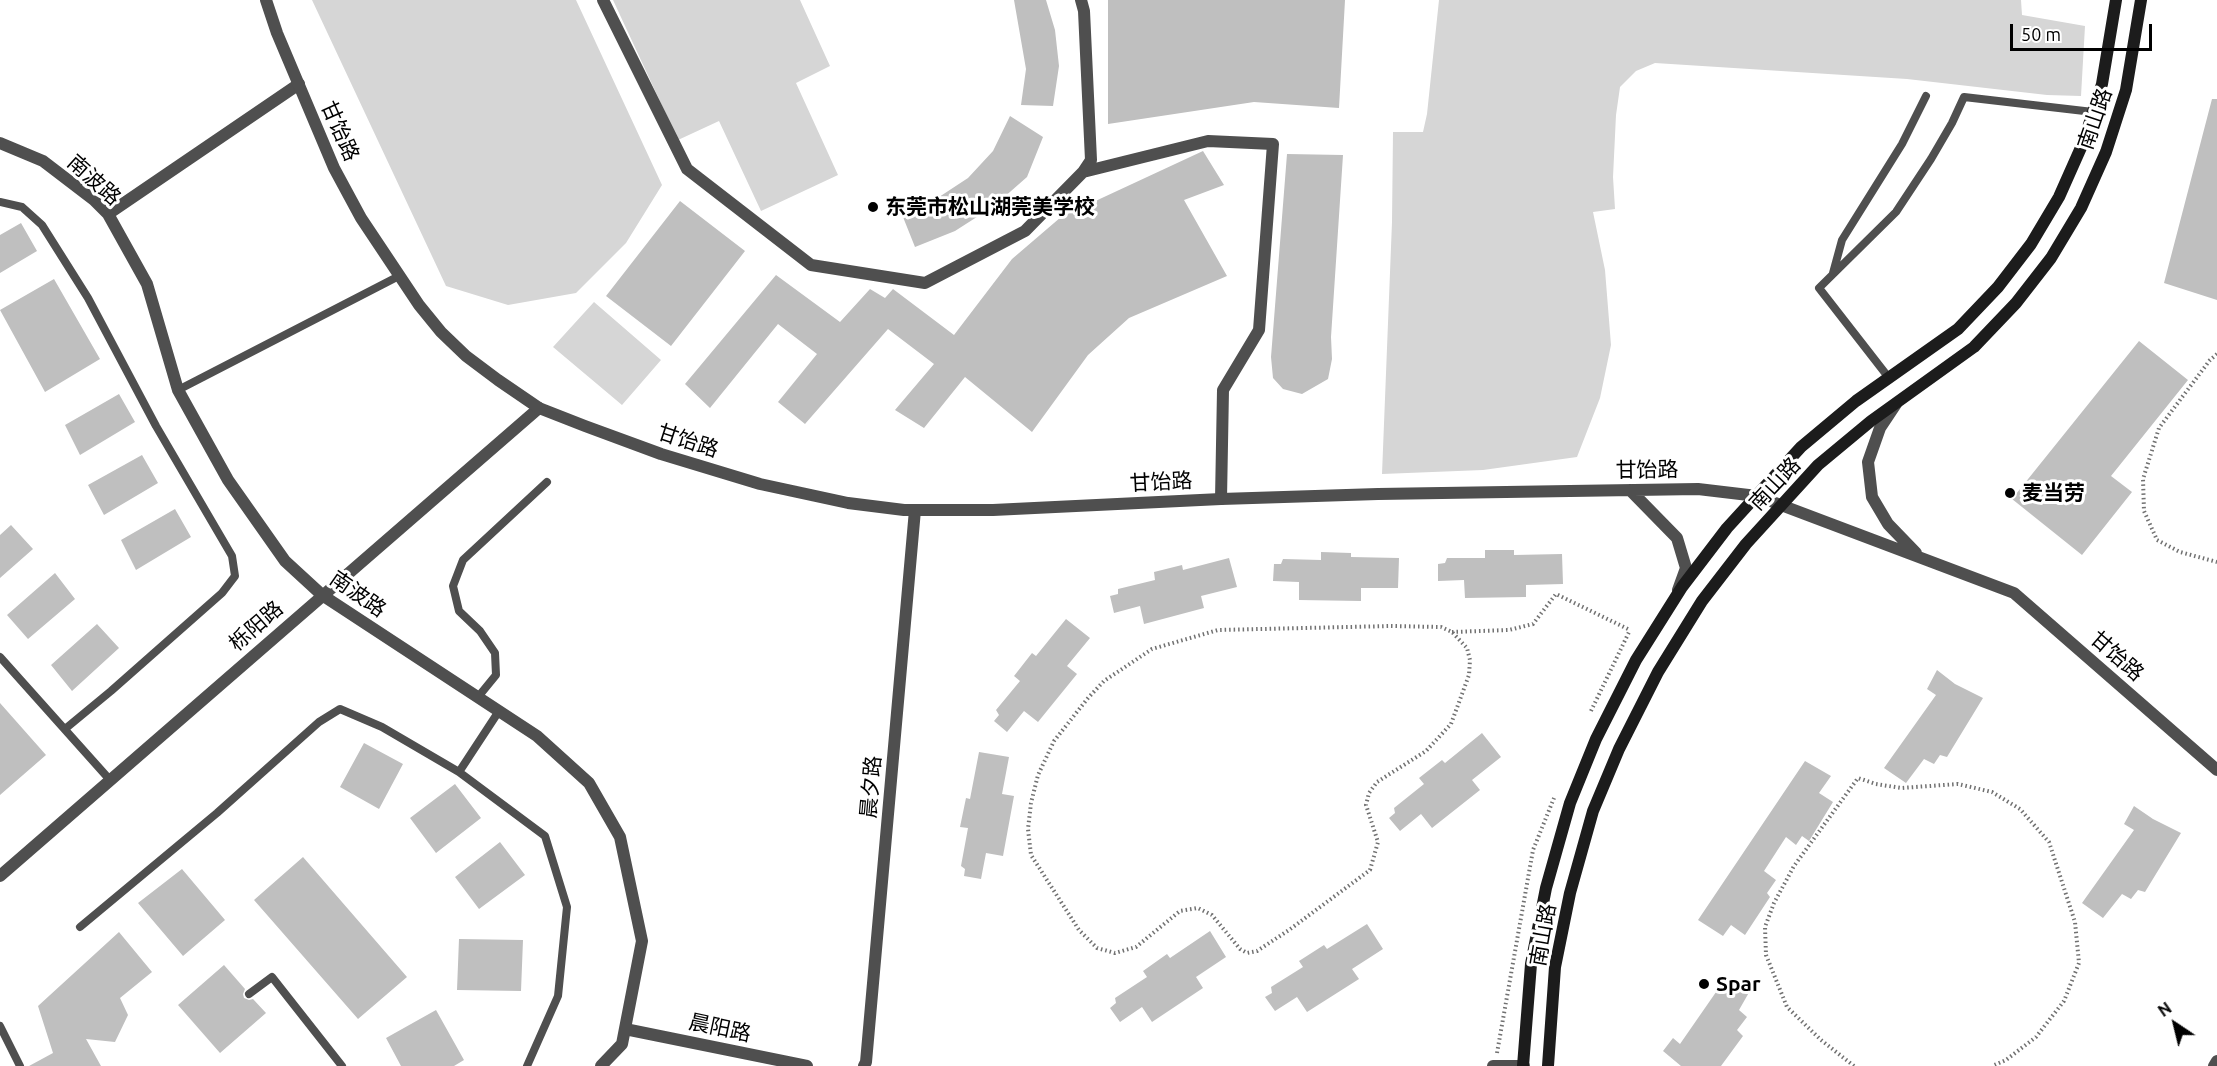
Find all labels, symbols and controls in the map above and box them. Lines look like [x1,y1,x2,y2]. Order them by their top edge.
scale bar [2013,12,2156,50]
text: 50 m [2021,24,2061,44]
street label: 南山路 [2073,85,2117,153]
street label: 甘饴路 [316,97,364,165]
street label: 南波路 [62,150,126,210]
place label: 东莞市松山湖莞美学校 [885,194,1095,220]
marker: 东莞市松山湖莞美学校 [866,200,880,214]
street label: 甘饴路 [654,419,722,463]
street label: 南山路 [1744,452,1806,516]
street label: 甘饴路 [1615,457,1679,483]
street label: 甘饴路 [1129,468,1193,496]
place label: 麦当劳 [2022,480,2085,506]
marker: 麦当劳 [2003,486,2017,500]
street label: 南波路 [325,566,391,622]
street label: 栎阳路 [224,596,288,656]
street label: 甘饴路 [2085,626,2149,686]
street label: 晨夕路 [856,755,886,819]
street label: 南山路 [1525,902,1561,968]
place label: Spar [1716,971,1761,997]
marker: Spar [1697,977,1711,991]
north arrow [2145,994,2205,1054]
text: N [2155,998,2175,1020]
street label: 晨阳路 [687,1009,753,1047]

